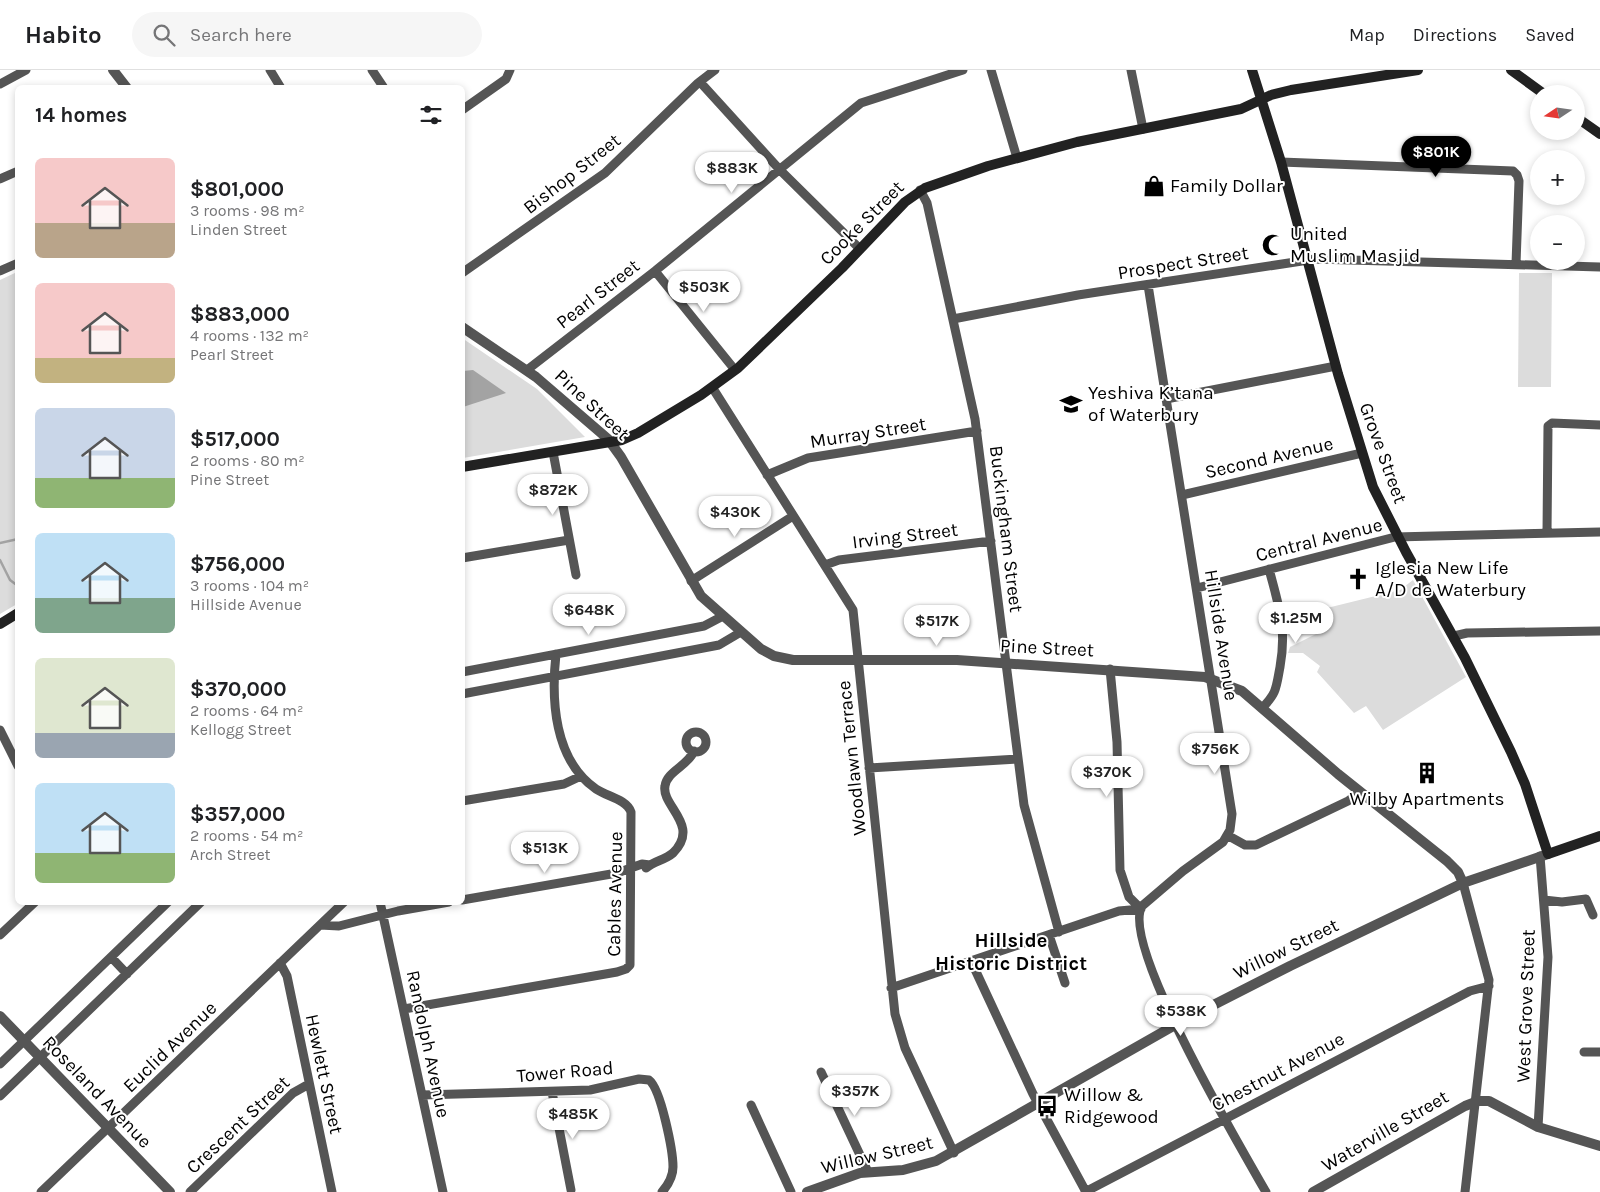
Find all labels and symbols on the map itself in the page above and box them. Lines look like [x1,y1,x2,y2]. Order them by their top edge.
north arrow [1530,85,1585,140]
street label: Bishop Street [519,129,625,219]
pin: $801K [1401,136,1471,178]
pin: $883K [697,152,767,194]
shop icon: Family Dollar [1141,173,1167,199]
place label: Family Dollar [1170,175,1283,197]
street label: Cooke Street [815,176,909,270]
place label: United Muslim Masjid [1290,223,1420,267]
mosque icon: United Muslim Masjid [1260,232,1286,258]
street label: Prospect Street [1116,242,1250,284]
street label: Pearl Street [552,255,644,333]
pin: $503K [669,270,739,313]
street label: Pine Street [550,365,634,445]
place label: Yeshiva K’tana of Waterbury [1088,382,1214,426]
school or university icon: Yeshiva K’tana of Waterbury [1058,391,1084,417]
street label: Grove Street [1355,400,1411,506]
street label: Murray Street [808,413,928,453]
street label: Second Avenue [1203,433,1335,483]
street label: Buckingham Street [985,444,1027,614]
pin: $872K [518,474,588,516]
pin: $430K [700,496,770,538]
street label: Central Avenue [1253,514,1385,566]
street label: Irving Street [851,519,959,553]
place label: Iglesia New Life A/D de Waterbury [1375,557,1526,601]
church icon: Iglesia New Life A/D de Waterbury [1345,566,1371,592]
street label: Hillside Avenue [1200,568,1242,702]
pin: $648K [554,594,624,636]
pin: $1.25M [1255,602,1337,644]
pin: $517K [902,604,972,647]
street label: Pine Street [999,635,1095,661]
street label: Woodlawn Terrace [833,680,871,836]
pin: $756K [1180,732,1250,775]
pin: $370K [1072,756,1142,798]
building icon: Wilby Apartments [1414,760,1440,786]
place label: Wilby Apartments [1349,788,1505,810]
street label: Cables Avenue [603,831,627,957]
pin: $513K [510,832,580,874]
street label: Willow Street [1230,914,1342,984]
district label: Hillside Historic District [935,929,1087,975]
street label: West Grove Street [1512,929,1540,1083]
street label: Randolph Avenue [402,968,454,1120]
pin: $538K [1146,994,1216,1037]
street label: Euclid Avenue [119,997,221,1097]
street label: Hewlett Street [301,1012,347,1136]
street label: Chestnut Avenue [1208,1028,1348,1116]
street label: Roseland Avenue [38,1031,156,1153]
street label: Tower Road [516,1057,614,1087]
street label: Crescent Street [182,1072,294,1178]
pin: $357K [820,1074,890,1117]
place label: Willow & Ridgewood [1064,1084,1159,1128]
street label: Waterville Street [1318,1086,1452,1176]
bus stop icon: Willow & Ridgewood [1034,1093,1060,1119]
pin: $485K [538,1098,608,1140]
street label: Willow Street [819,1131,935,1179]

